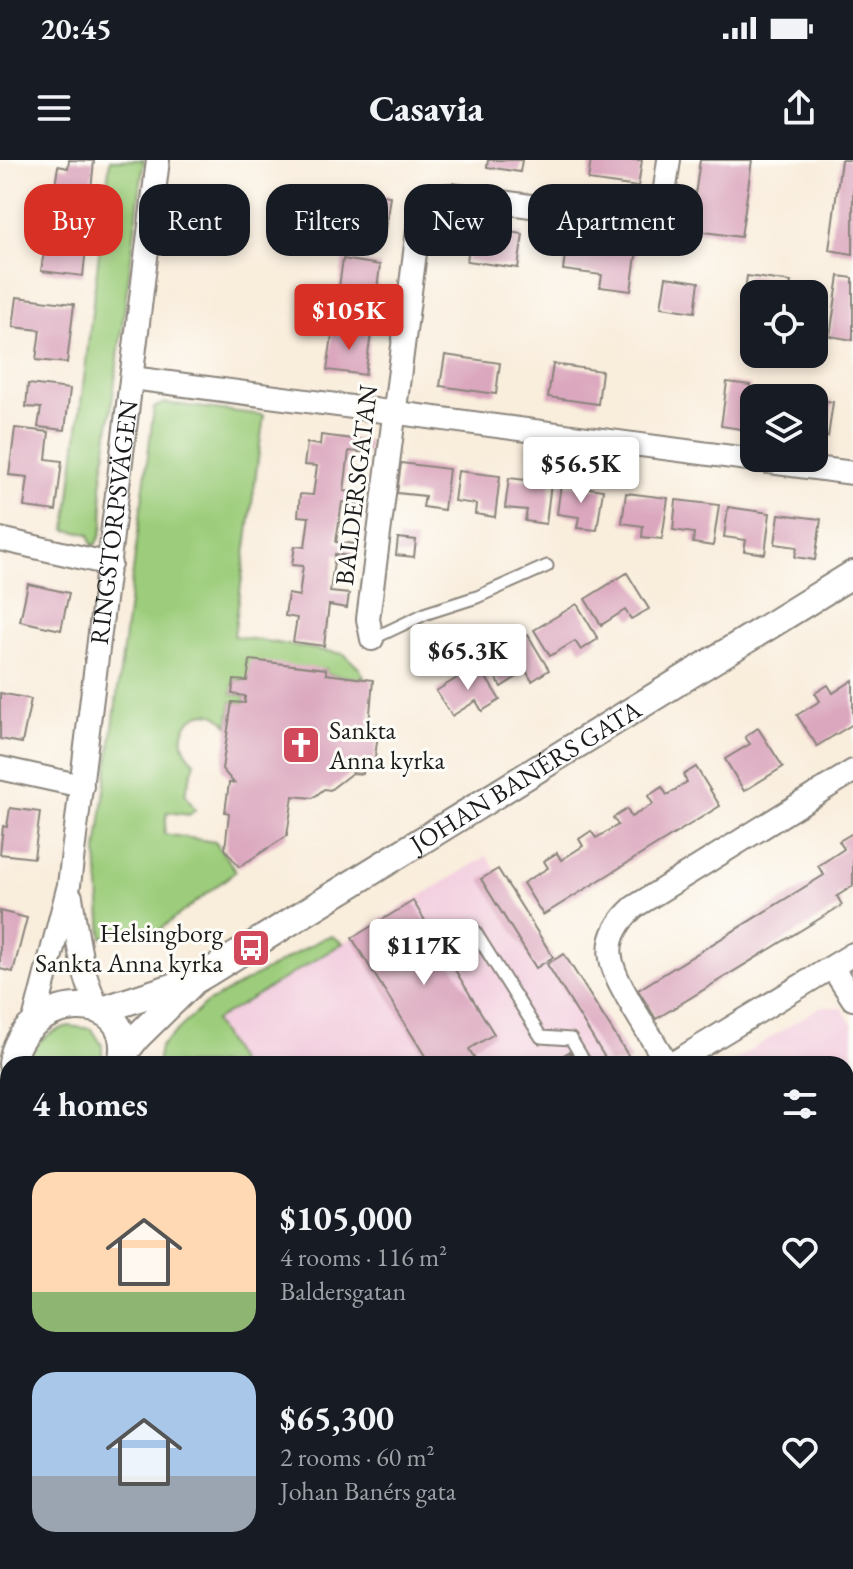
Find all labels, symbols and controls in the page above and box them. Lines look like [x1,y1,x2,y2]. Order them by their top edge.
text: 20:45 [40,9,112,48]
text: Casavia [369,85,484,132]
icon: menu [32,86,76,130]
icon: share [777,86,821,130]
chip: Buy [24,184,123,256]
chip: Rent [139,184,250,256]
chip: Filters [266,184,388,256]
chip: New [404,184,512,256]
chip: Apartment [528,184,703,256]
map controls [740,280,828,472]
button: locate [740,280,828,368]
pin: $105K [293,284,405,352]
text: $105K [312,293,386,327]
street label: BALDERSGATAN [327,382,385,587]
button: layers [740,384,828,472]
street label: RINGSTORPSVÄGEN [82,397,145,646]
pin: $56.5K [516,437,646,505]
text: $56.5K [541,446,621,480]
pin: $65.3K [403,624,533,692]
text: $65.3K [428,633,508,667]
street label: JOHAN BANÉRS GATA [402,692,648,862]
place label: Sankta Anna kyrka [328,713,445,777]
church icon: Sankta Anna kyrka [280,724,322,766]
place label: Helsingborg Sankta Anna kyrka [35,916,224,980]
pin: $117K [368,919,480,987]
bus stop icon: Helsingborg Sankta Anna kyrka [230,927,272,969]
text: $117K [387,928,461,962]
text: 4 homes [32,1082,148,1126]
icon: filters [778,1082,822,1126]
text: $105,000 [280,1196,412,1240]
icon: home [96,1204,192,1300]
icon: heart [778,1230,822,1274]
text: 4 rooms · 116 m² [280,1240,447,1274]
text: Baldersgatan [280,1274,406,1308]
text: $65,300 [280,1396,394,1440]
icon: home [96,1404,192,1500]
icon: heart [778,1430,822,1474]
text: 2 rooms · 60 m² [280,1440,435,1474]
text: Johan Banérs gata [280,1474,456,1508]

